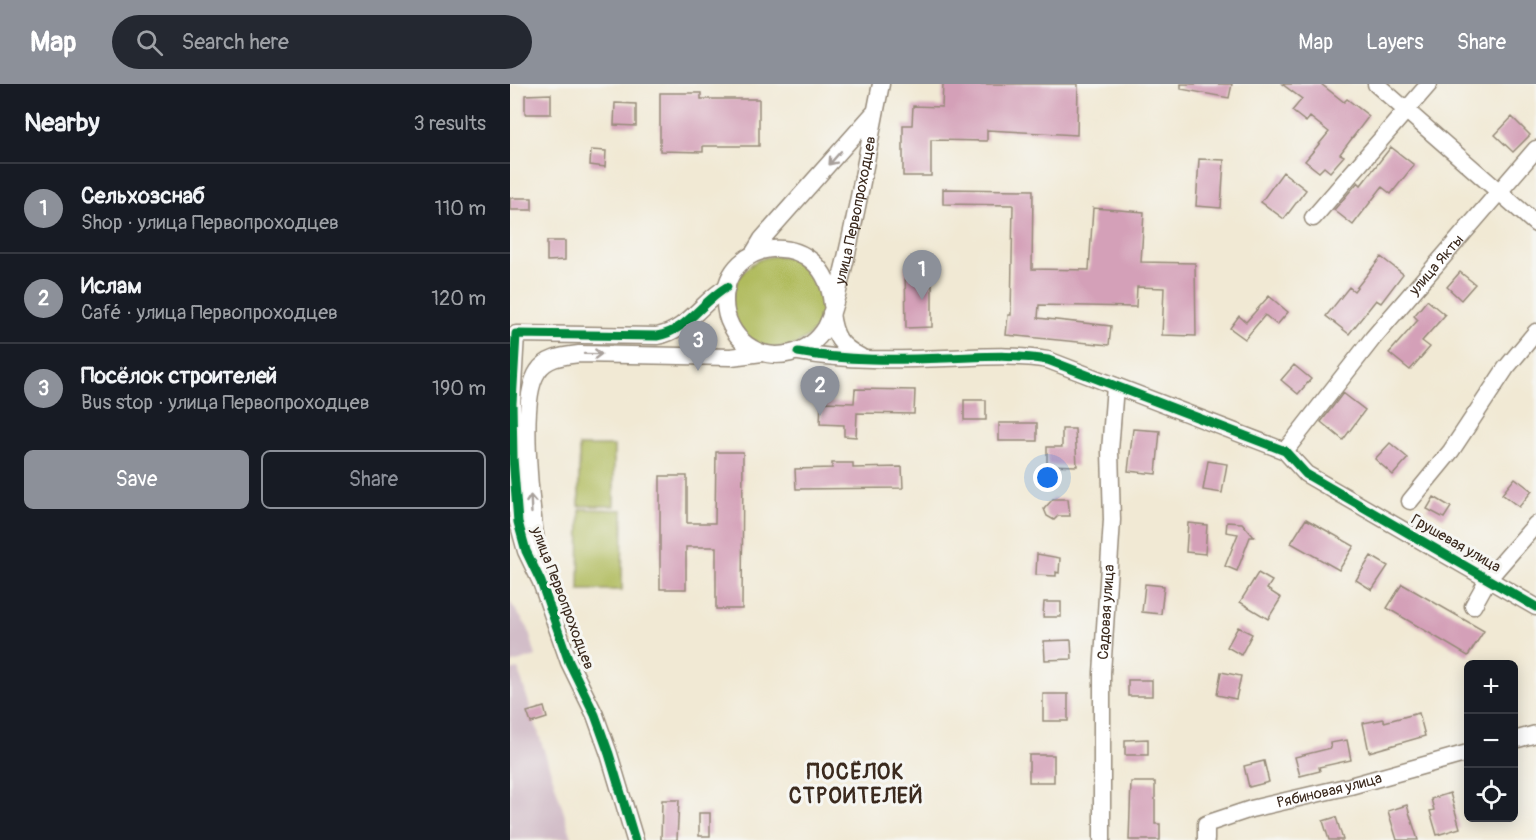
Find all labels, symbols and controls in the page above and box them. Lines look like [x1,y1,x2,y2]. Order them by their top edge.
search box [112,15,532,69]
text: Map [30,25,76,60]
icon: search [133,26,166,59]
text: Search here [181,28,289,56]
text: Map [1298,29,1333,56]
text: Layers [1366,29,1424,56]
text: Share [1457,29,1506,56]
text: Nearby [24,107,100,139]
text: 3 results [414,111,486,136]
street label: улица Первопроходцев [831,135,881,287]
one-way arrow [828,150,842,165]
text: Сельхозснаб [81,182,205,210]
text: 1 [40,196,47,221]
text: 110 m [435,196,486,221]
text: Shop · улица Первопроходцев [81,210,339,235]
street label: улица Якты [1404,231,1468,300]
pin: 1 [902,250,942,300]
text: Ислам [81,272,142,300]
text: 2 [38,286,49,311]
text: 120 m [431,286,486,311]
text: Café · улица Первопроходцев [81,300,338,325]
pin: 3 [678,322,717,371]
one-way arrow [583,349,603,360]
text: Посёлок строителей [81,362,277,390]
pin: 2 [800,366,840,416]
text: 3 [38,376,49,401]
text: 190 m [432,376,486,401]
text: Bus stop · улица Первопроходцев [81,390,370,415]
button: Save [24,450,249,509]
button: Share [261,450,486,509]
your location [1033,463,1062,492]
one-way arrow [526,494,537,514]
street label: Грушевая улица [1407,510,1504,577]
street label: улица Первопроходцев [526,523,598,672]
street label: Садовая улица [1094,564,1119,660]
map controls [1464,660,1518,822]
button: + [1464,660,1518,714]
button: − [1464,714,1518,768]
district label: ПОСЁЛОК СТРОИТЕЛЕЙ [789,759,923,810]
button: locate [1464,768,1518,822]
street label: Рябиновая улица [1275,769,1384,813]

